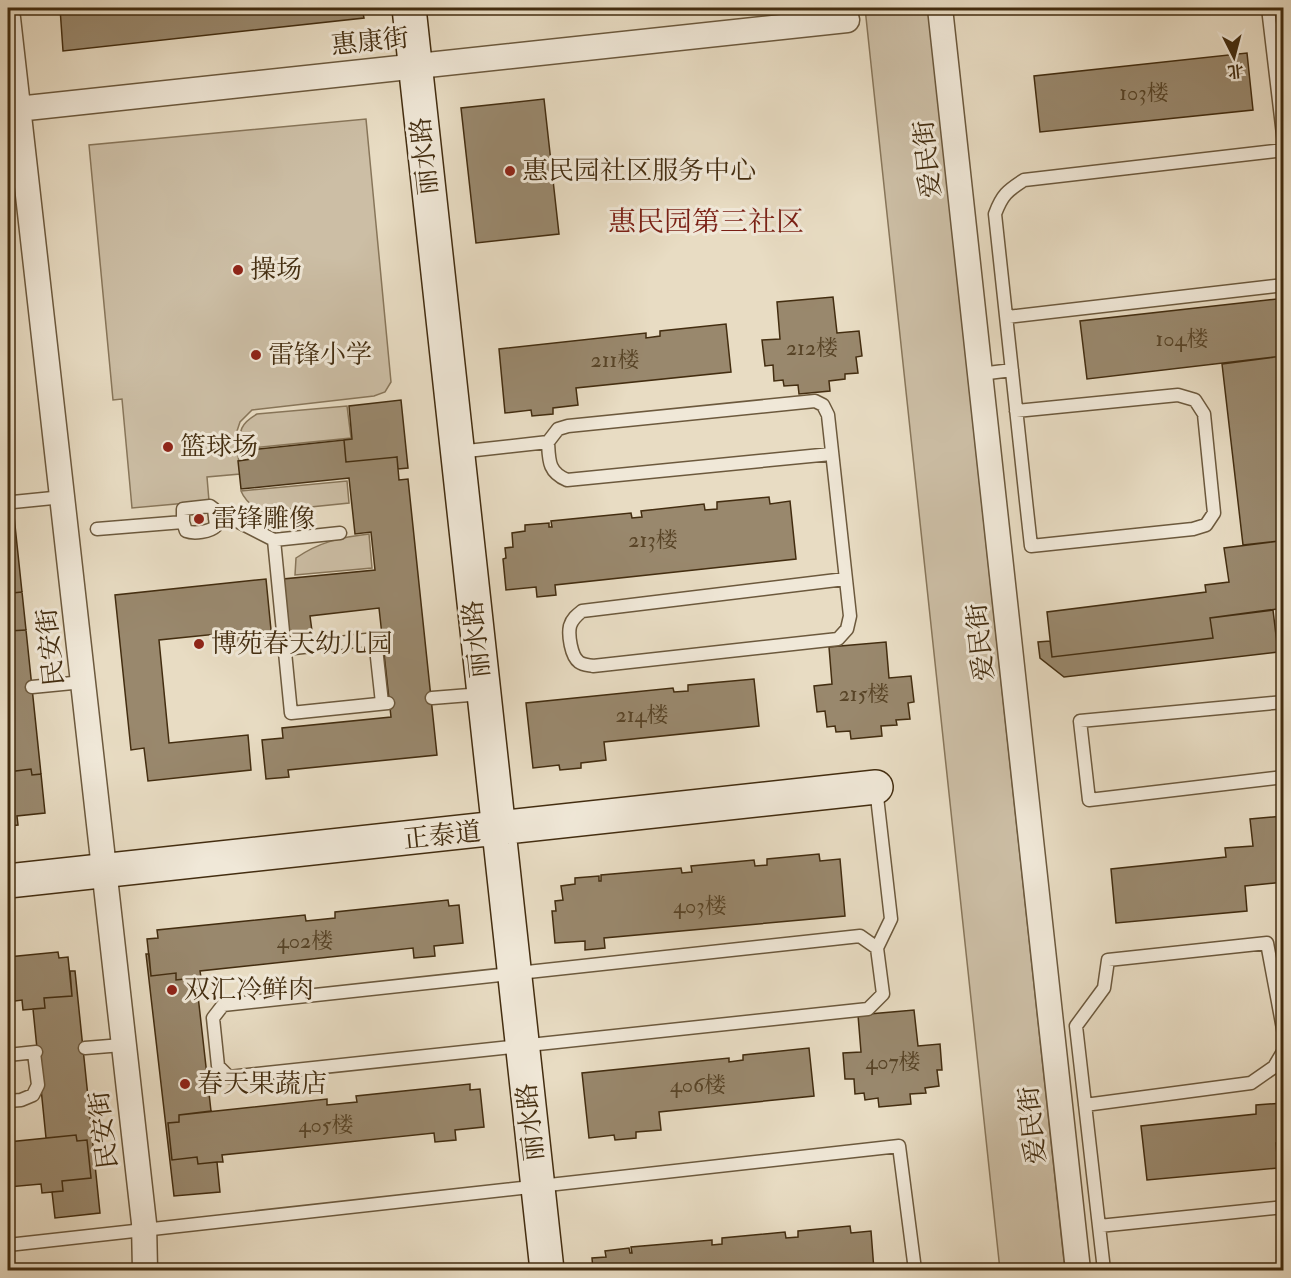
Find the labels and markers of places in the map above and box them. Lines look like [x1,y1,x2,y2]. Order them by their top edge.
place label: 惠民园社区服务中心 [522,155,756,187]
marker: 惠民园社区服务中心 [503,164,517,178]
place label: 操场 [250,254,302,286]
marker: 操场 [231,263,245,277]
place label: 雷锋小学 [268,339,372,371]
marker: 雷锋小学 [249,348,263,362]
place label: 篮球场 [180,431,258,463]
marker: 篮球场 [161,440,175,454]
place label: 雷锋雕像 [211,503,315,535]
marker: 雷锋雕像 [192,512,206,526]
place label: 博苑春天幼儿园 [211,628,393,660]
marker: 博苑春天幼儿园 [192,637,206,651]
place label: 双汇冷鲜肉 [184,974,314,1006]
marker: 双汇冷鲜肉 [165,983,179,997]
place label: 春天果蔬店 [197,1068,327,1100]
marker: 春天果蔬店 [178,1077,192,1091]

